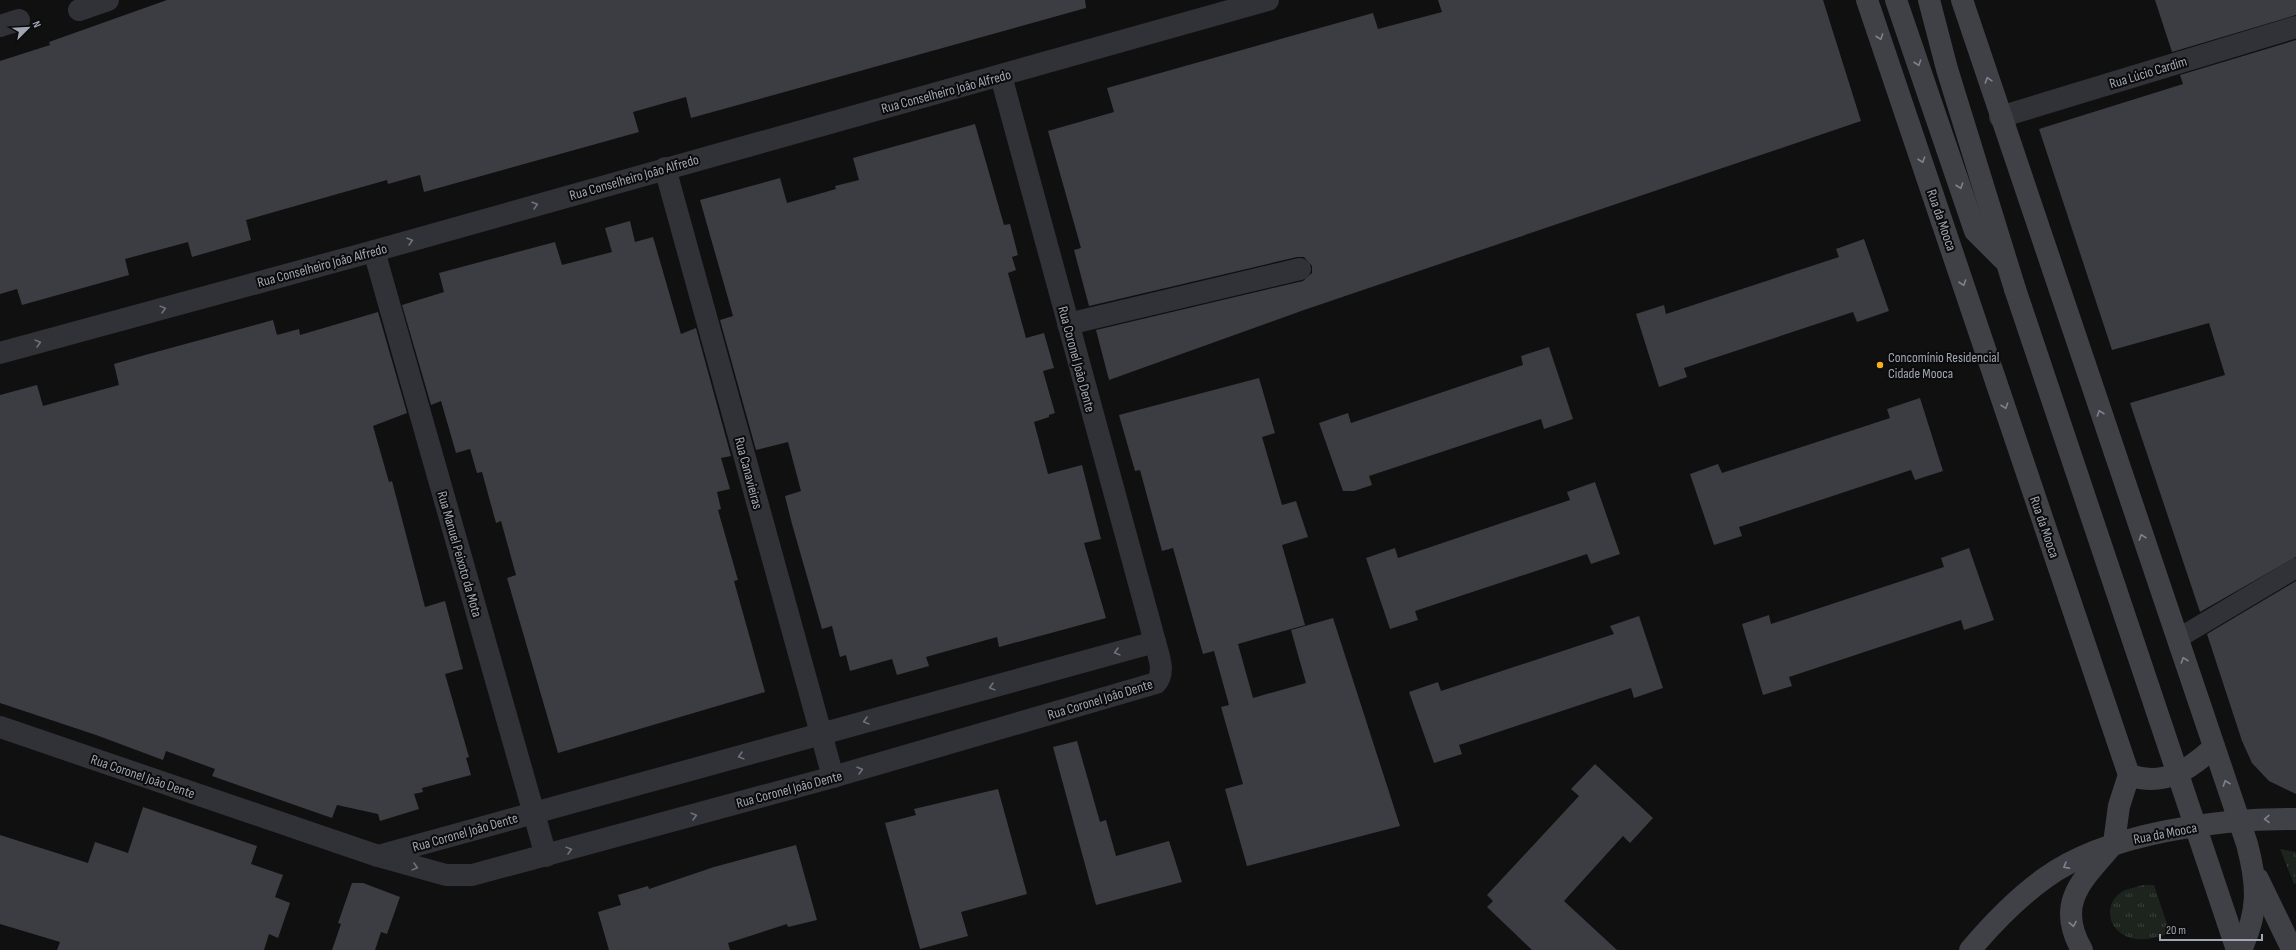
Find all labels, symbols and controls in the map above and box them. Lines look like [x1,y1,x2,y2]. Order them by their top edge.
north arrow [8,8,48,48]
text: N [30,19,44,30]
one-way arrow [1875,33,1884,40]
street label: Rua Lúcio Cardim [2107,53,2189,92]
one-way arrow [1913,60,1921,67]
street label: Rua Conselheiro João Alfredo [879,66,1013,117]
one-way arrow [1984,76,1993,83]
street label: Rua Conselheiro João Alfredo [568,151,701,204]
one-way arrow [1917,156,1925,163]
one-way arrow [1955,183,1964,190]
street label: Rua da Mooca [1923,187,1960,253]
one-way arrow [531,201,538,210]
one-way arrow [406,237,413,246]
street label: Rua Conselheiro João Alfredo [255,240,389,291]
one-way arrow [1958,280,1967,287]
street label: Rua Coronel João Dente [1054,304,1099,414]
one-way arrow [159,305,166,314]
one-way arrow [34,339,41,348]
place label: Concomínio Residencial Cidade Mooca [1888,349,1999,382]
marker: Concomínio Residencial Cidade Mooca [1875,360,1885,370]
one-way arrow [2000,403,2008,410]
one-way arrow [2097,410,2105,417]
street label: Rua Canavieiras [731,435,766,511]
street label: Rua Manuel Peixoto da Mota [433,489,486,619]
street label: Rua da Mooca [2026,494,2063,560]
one-way arrow [2139,533,2147,540]
one-way arrow [1114,647,1121,656]
one-way arrow [2180,656,2189,663]
street label: Rua Coronel João Dente [1046,675,1155,724]
one-way arrow [988,682,995,690]
one-way arrow [863,716,870,725]
street label: Rua Coronel João Dente [89,751,197,802]
one-way arrow [738,751,745,760]
one-way arrow [856,766,863,775]
street label: Rua Coronel João Dente [734,767,844,812]
one-way arrow [2222,779,2231,786]
street label: Rua Coronel João Dente [410,809,520,856]
one-way arrow [691,812,697,820]
one-way arrow [2264,815,2270,823]
street label: Rua da Mooca [2132,819,2198,848]
one-way arrow [565,846,572,855]
one-way arrow [2063,861,2070,868]
one-way arrow [412,862,418,870]
scale bar [2160,916,2262,942]
one-way arrow [2068,921,2076,927]
text: 20 m [2166,923,2186,938]

